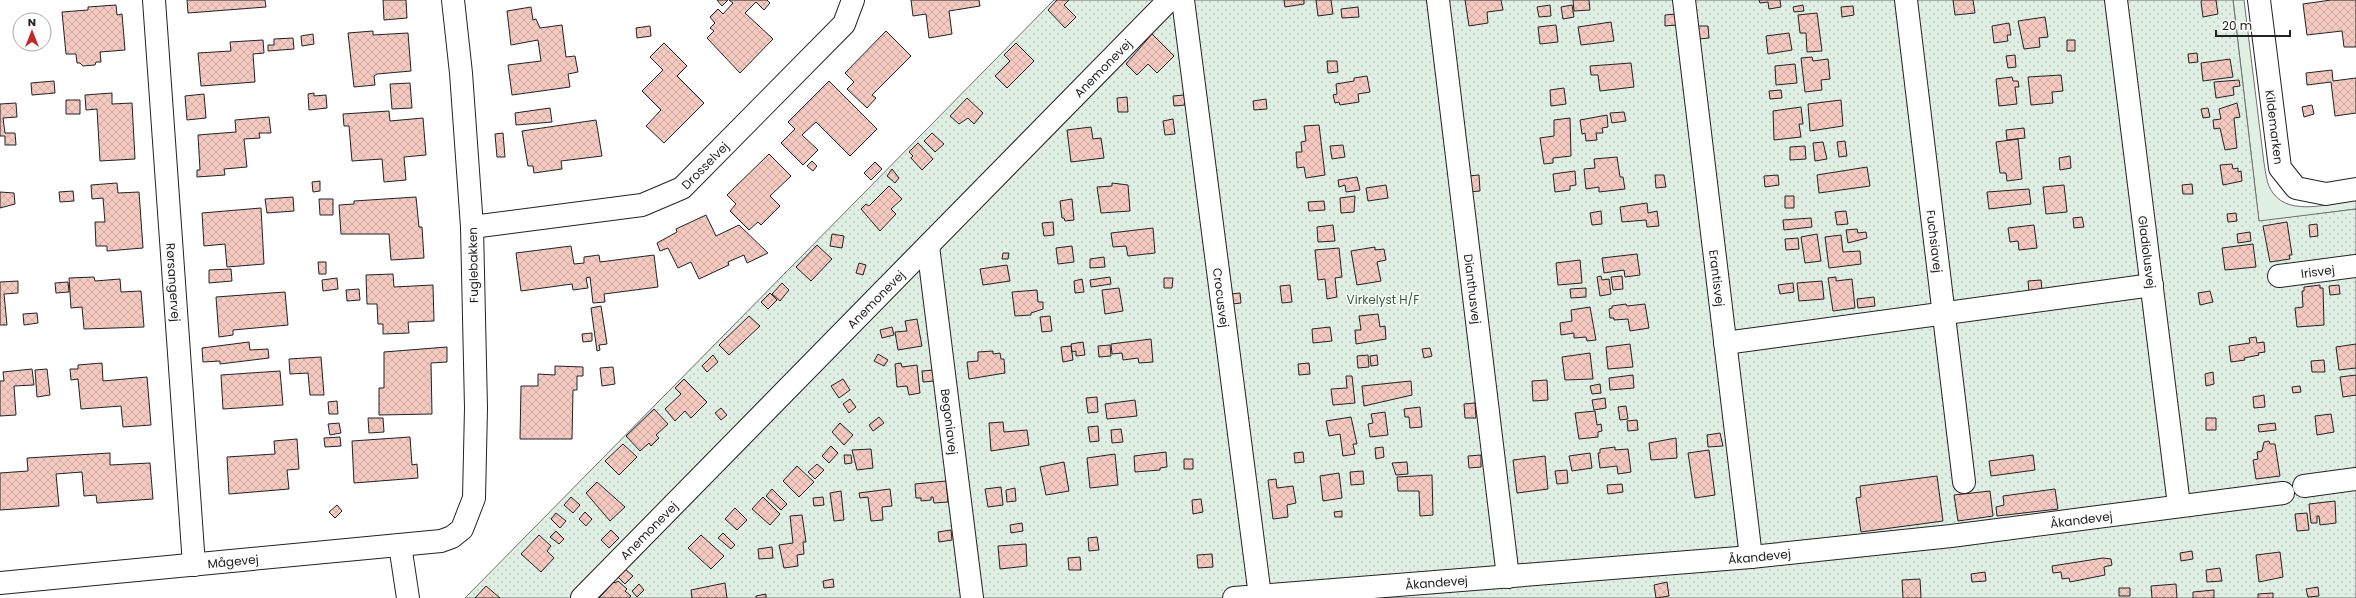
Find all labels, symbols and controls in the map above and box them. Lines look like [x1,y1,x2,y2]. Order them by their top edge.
north arrow [12,12,52,52]
scale bar [2216,12,2290,38]
text: N [28,14,36,30]
text: 20 m [2222,17,2252,34]
street label: Anemonevej [1070,35,1135,101]
street label: Kildemarken [2262,89,2288,165]
street label: Drosselvej [677,138,732,193]
street label: Fuchsiavej [1923,209,1947,274]
street label: Gladiolusvej [2134,215,2160,289]
street label: Fuglebakken [464,227,482,303]
street label: Rørsangervej [163,242,185,322]
street label: Erantisvej [1706,249,1729,307]
street label: Dianthusvej [1460,253,1486,325]
street label: Irisvej [2300,260,2336,282]
street label: Anemonevej [843,266,908,332]
street label: Crocusvej [1209,267,1234,328]
park label: Virkelyst H/F [1347,291,1419,308]
street label: Begoniavej [937,388,963,456]
street label: Anemonevej [616,497,681,563]
street label: Åkandevej [2049,507,2113,532]
street label: Åkandevej [1727,544,1791,567]
street label: Mågevej [207,550,259,572]
street label: Åkandevej [1404,571,1468,593]

